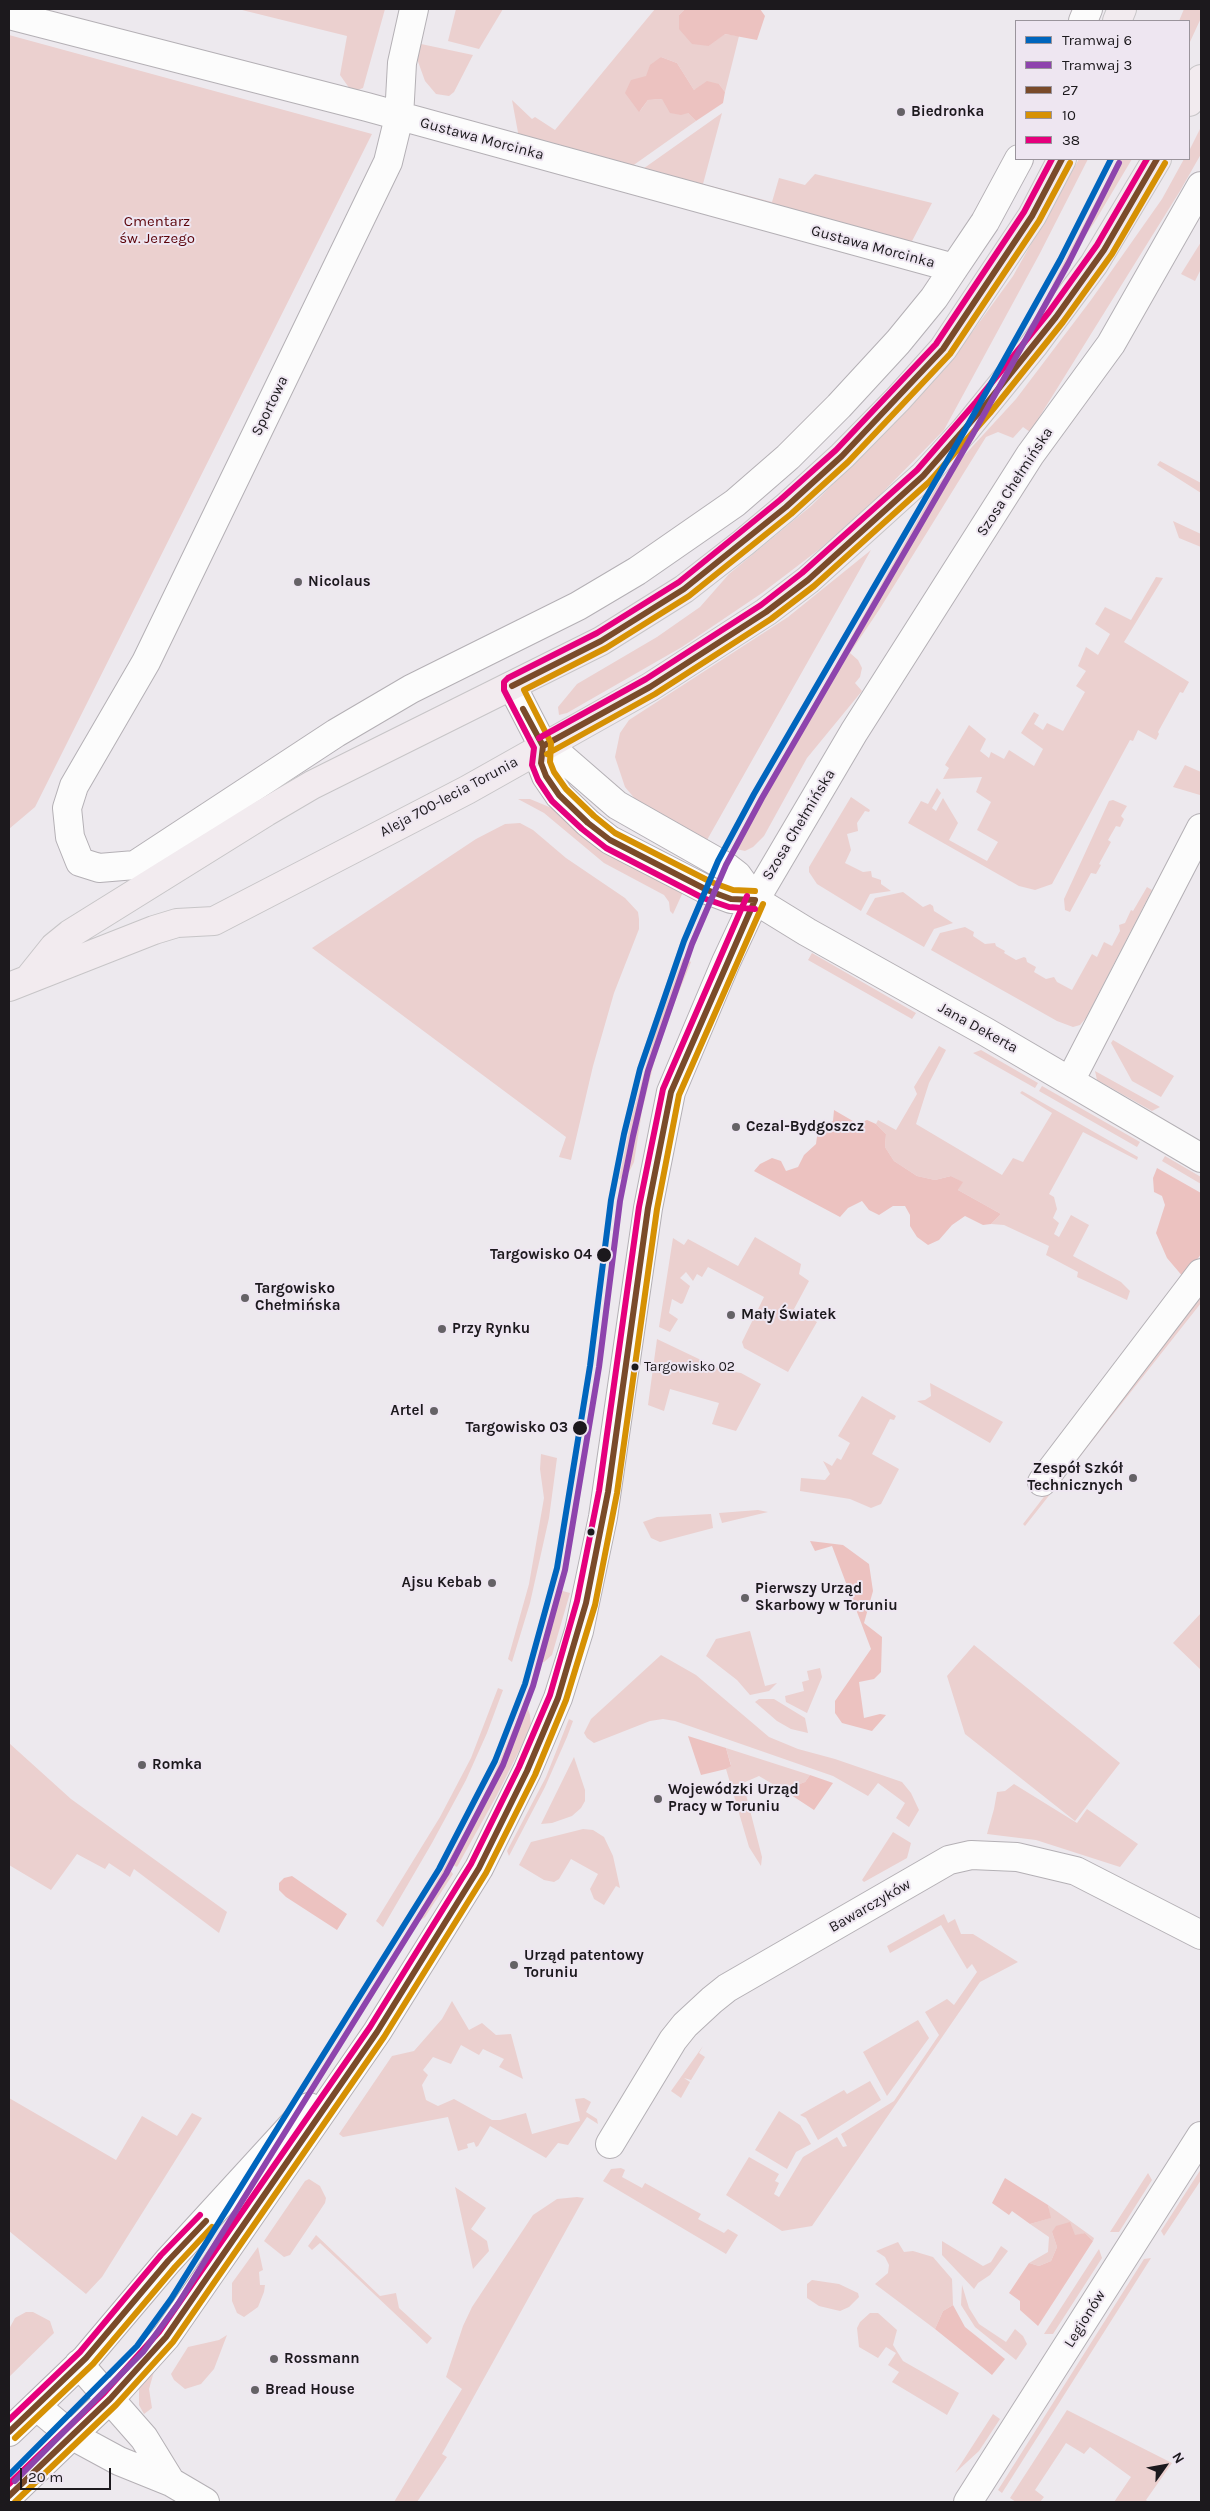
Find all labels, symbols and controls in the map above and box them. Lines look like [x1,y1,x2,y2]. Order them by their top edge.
legend [1015,20,1190,160]
text: Tramwaj 6 [1062,31,1132,49]
text: Tramwaj 3 [1062,56,1132,74]
text: 27 [1062,81,1078,99]
place label: Biedronka [911,103,984,121]
marker: Biedronka [895,106,907,118]
text: 10 [1062,106,1076,124]
street label: Gustawa Morcinka [418,114,546,164]
text: 38 [1062,131,1080,149]
park label: Cmentarz św. Jerzego [119,213,195,248]
street label: Gustawa Morcinka [809,222,937,272]
street label: Sportowa [248,373,292,439]
street label: Szosa Chełmińska [973,424,1057,540]
place label: Nicolaus [308,573,371,591]
marker: Nicolaus [292,576,304,588]
street label: Aleja 700-lecia Torunia [377,753,521,841]
street label: Szosa Chełmińska [759,766,839,884]
street label: Jana Dekerta [935,999,1021,1057]
place label: Cezal-Bydgoszcz [746,1118,864,1136]
marker: Cezal-Bydgoszcz [730,1121,742,1133]
place label: Targowisko 04 [490,1246,592,1264]
marker: Targowisko 04 [595,1246,613,1264]
place label: Targowisko Chełmińska [255,1280,340,1315]
marker: Targowisko Chełmińska [239,1292,251,1304]
place label: Mały Światek [741,1306,836,1324]
marker: Mały Światek [725,1309,737,1321]
place label: Przy Rynku [452,1320,530,1338]
marker: Przy Rynku [436,1323,448,1335]
place label: Targowisko 02 [644,1359,735,1375]
marker: Targowisko 02 [630,1362,640,1372]
place label: Artel [390,1402,424,1420]
marker: Artel [428,1405,440,1417]
place label: Targowisko 03 [466,1419,568,1437]
marker: Targowisko 03 [571,1419,589,1437]
place label: Zespół Szkół Technicznych [1027,1460,1123,1495]
marker: Zespół Szkół Technicznych [1127,1472,1139,1484]
unlabelled marker [586,1527,596,1537]
place label: Ajsu Kebab [402,1574,482,1592]
marker: Ajsu Kebab [486,1577,498,1589]
place label: Pierwszy Urząd Skarbowy w Toruniu [755,1580,898,1615]
marker: Pierwszy Urząd Skarbowy w Toruniu [739,1592,751,1604]
place label: Romka [152,1756,202,1774]
marker: Romka [136,1759,148,1771]
place label: Wojewódzki Urząd Pracy w Toruniu [668,1781,799,1816]
marker: Wojewódzki Urząd Pracy w Toruniu [652,1793,664,1805]
street label: Bawarczyków [826,1875,914,1937]
place label: Urząd patentowy Toruniu [524,1947,644,1982]
marker: Urząd patentowy Toruniu [508,1959,520,1971]
street label: Legionów [1060,2287,1110,2351]
place label: Rossmann [284,2350,360,2368]
marker: Rossmann [268,2353,280,2365]
place label: Bread House [265,2381,355,2399]
marker: Bread House [249,2384,261,2396]
north arrow [1140,2441,1190,2491]
text: N [1168,2449,1188,2467]
scale bar [22,2458,114,2490]
text: 20 m [28,2468,63,2486]

